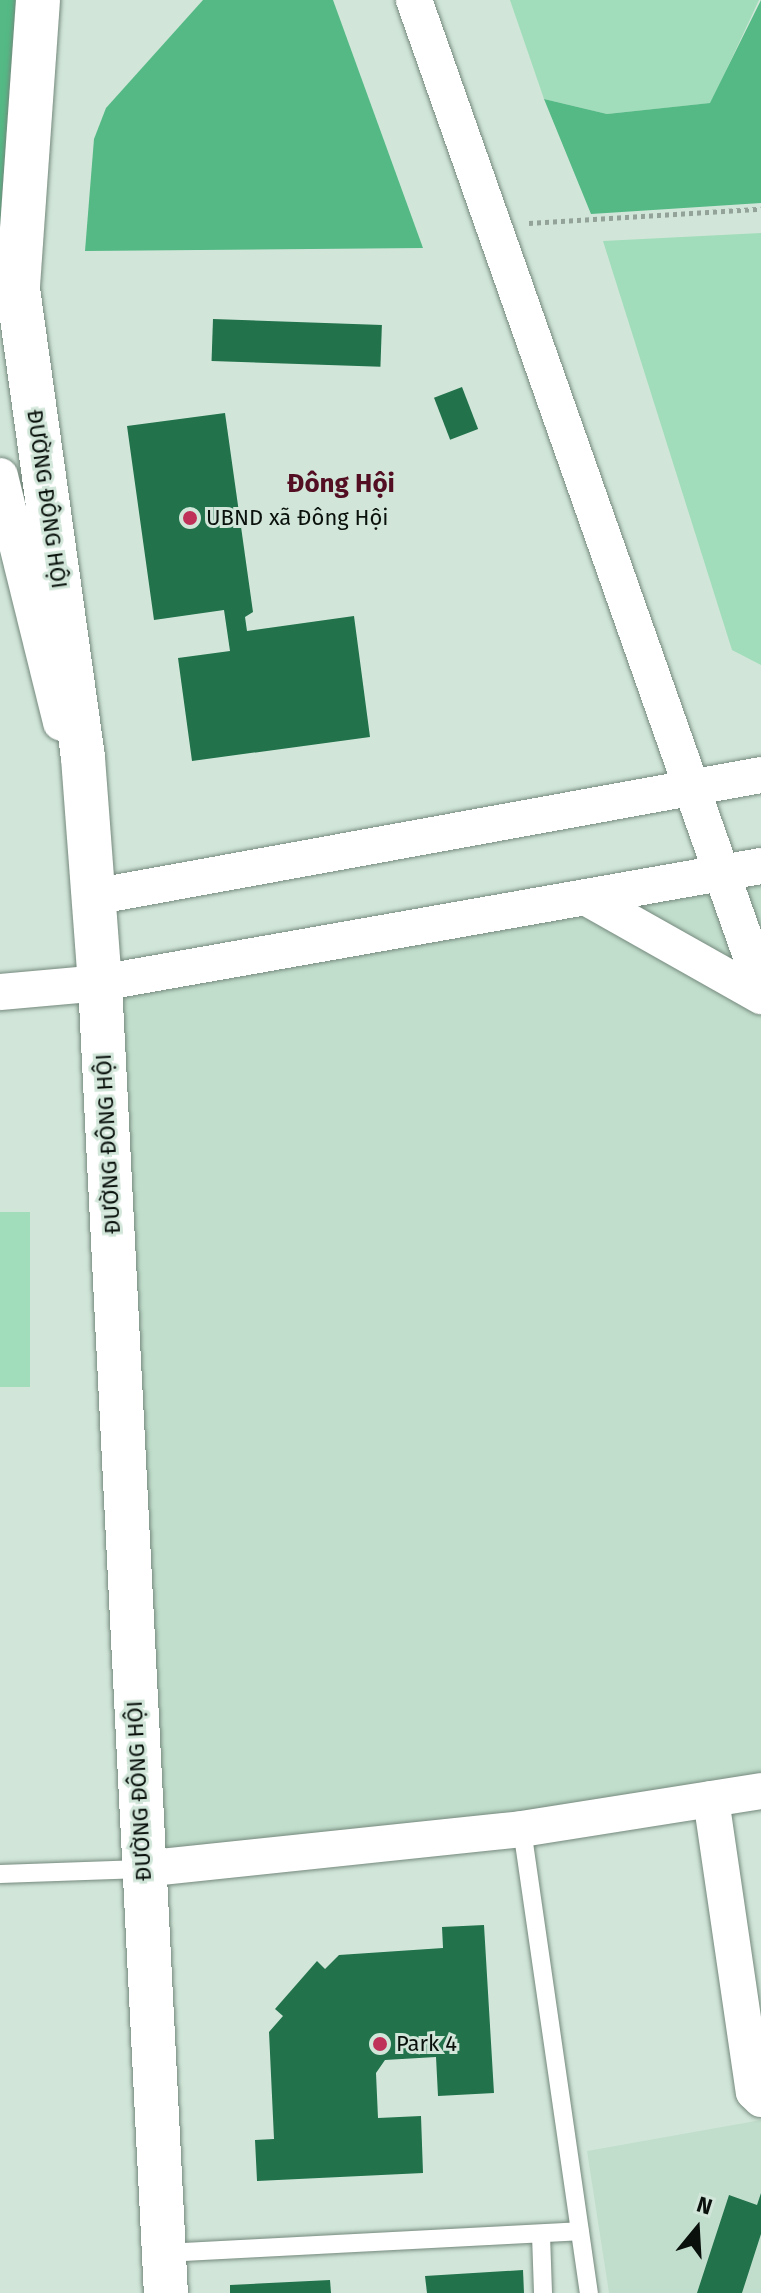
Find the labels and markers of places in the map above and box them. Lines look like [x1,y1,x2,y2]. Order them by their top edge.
place label: UBND xã Đông Hội [206,505,389,531]
marker: UBND xã Đông Hội [181,509,199,527]
place label: Park 4 [396,2031,457,2057]
marker: Park 4 [371,2035,389,2053]

